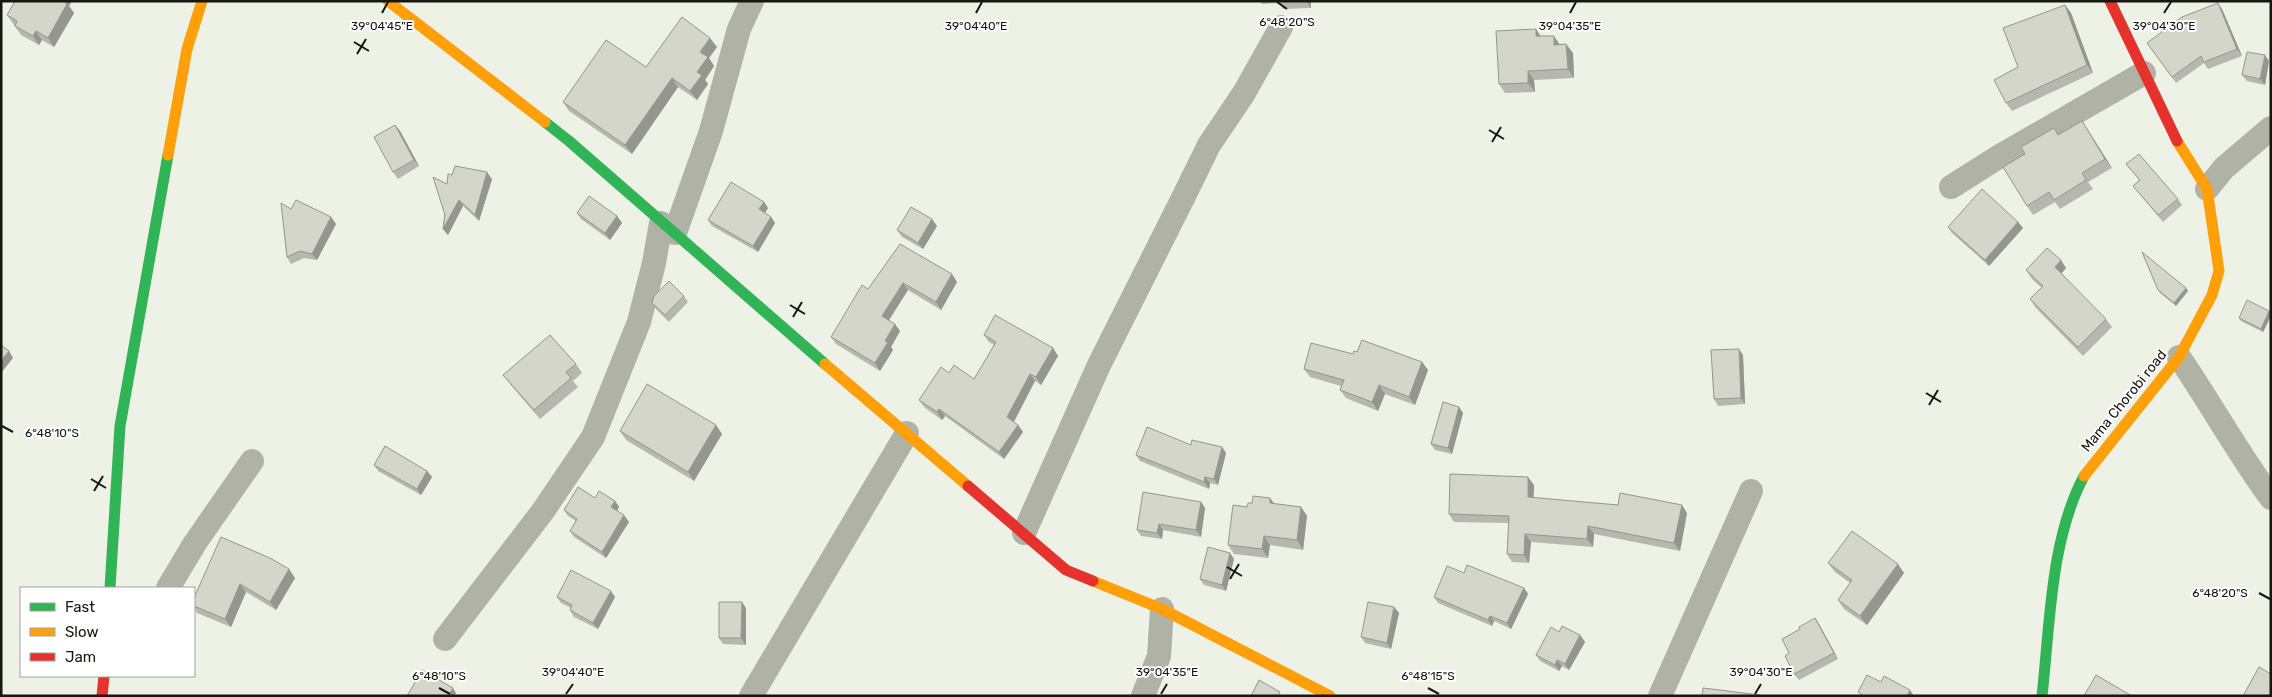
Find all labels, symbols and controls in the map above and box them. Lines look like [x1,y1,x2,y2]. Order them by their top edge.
text: 6°48'20"S [1259,15,1315,29]
text: 39°04'45"E [351,19,413,33]
text: 39°04'40"E [945,19,1007,33]
text: 39°04'35"E [1539,19,1601,33]
text: 39°04'30"E [2133,19,2196,33]
street label: Mama Chorobi road [2078,347,2170,455]
text: 6°48'10"S [25,426,79,440]
text: 6°48'20"S [2192,586,2248,600]
legend [20,587,195,677]
text: Fast [65,598,95,616]
text: Slow [65,623,98,641]
text: Jam [65,648,96,666]
text: 39°04'40"E [542,665,604,679]
text: 39°04'35"E [1136,665,1198,679]
text: 39°04'30"E [1730,665,1793,679]
text: 6°48'10"S [412,669,466,683]
text: 6°48'15"S [1401,669,1455,683]

